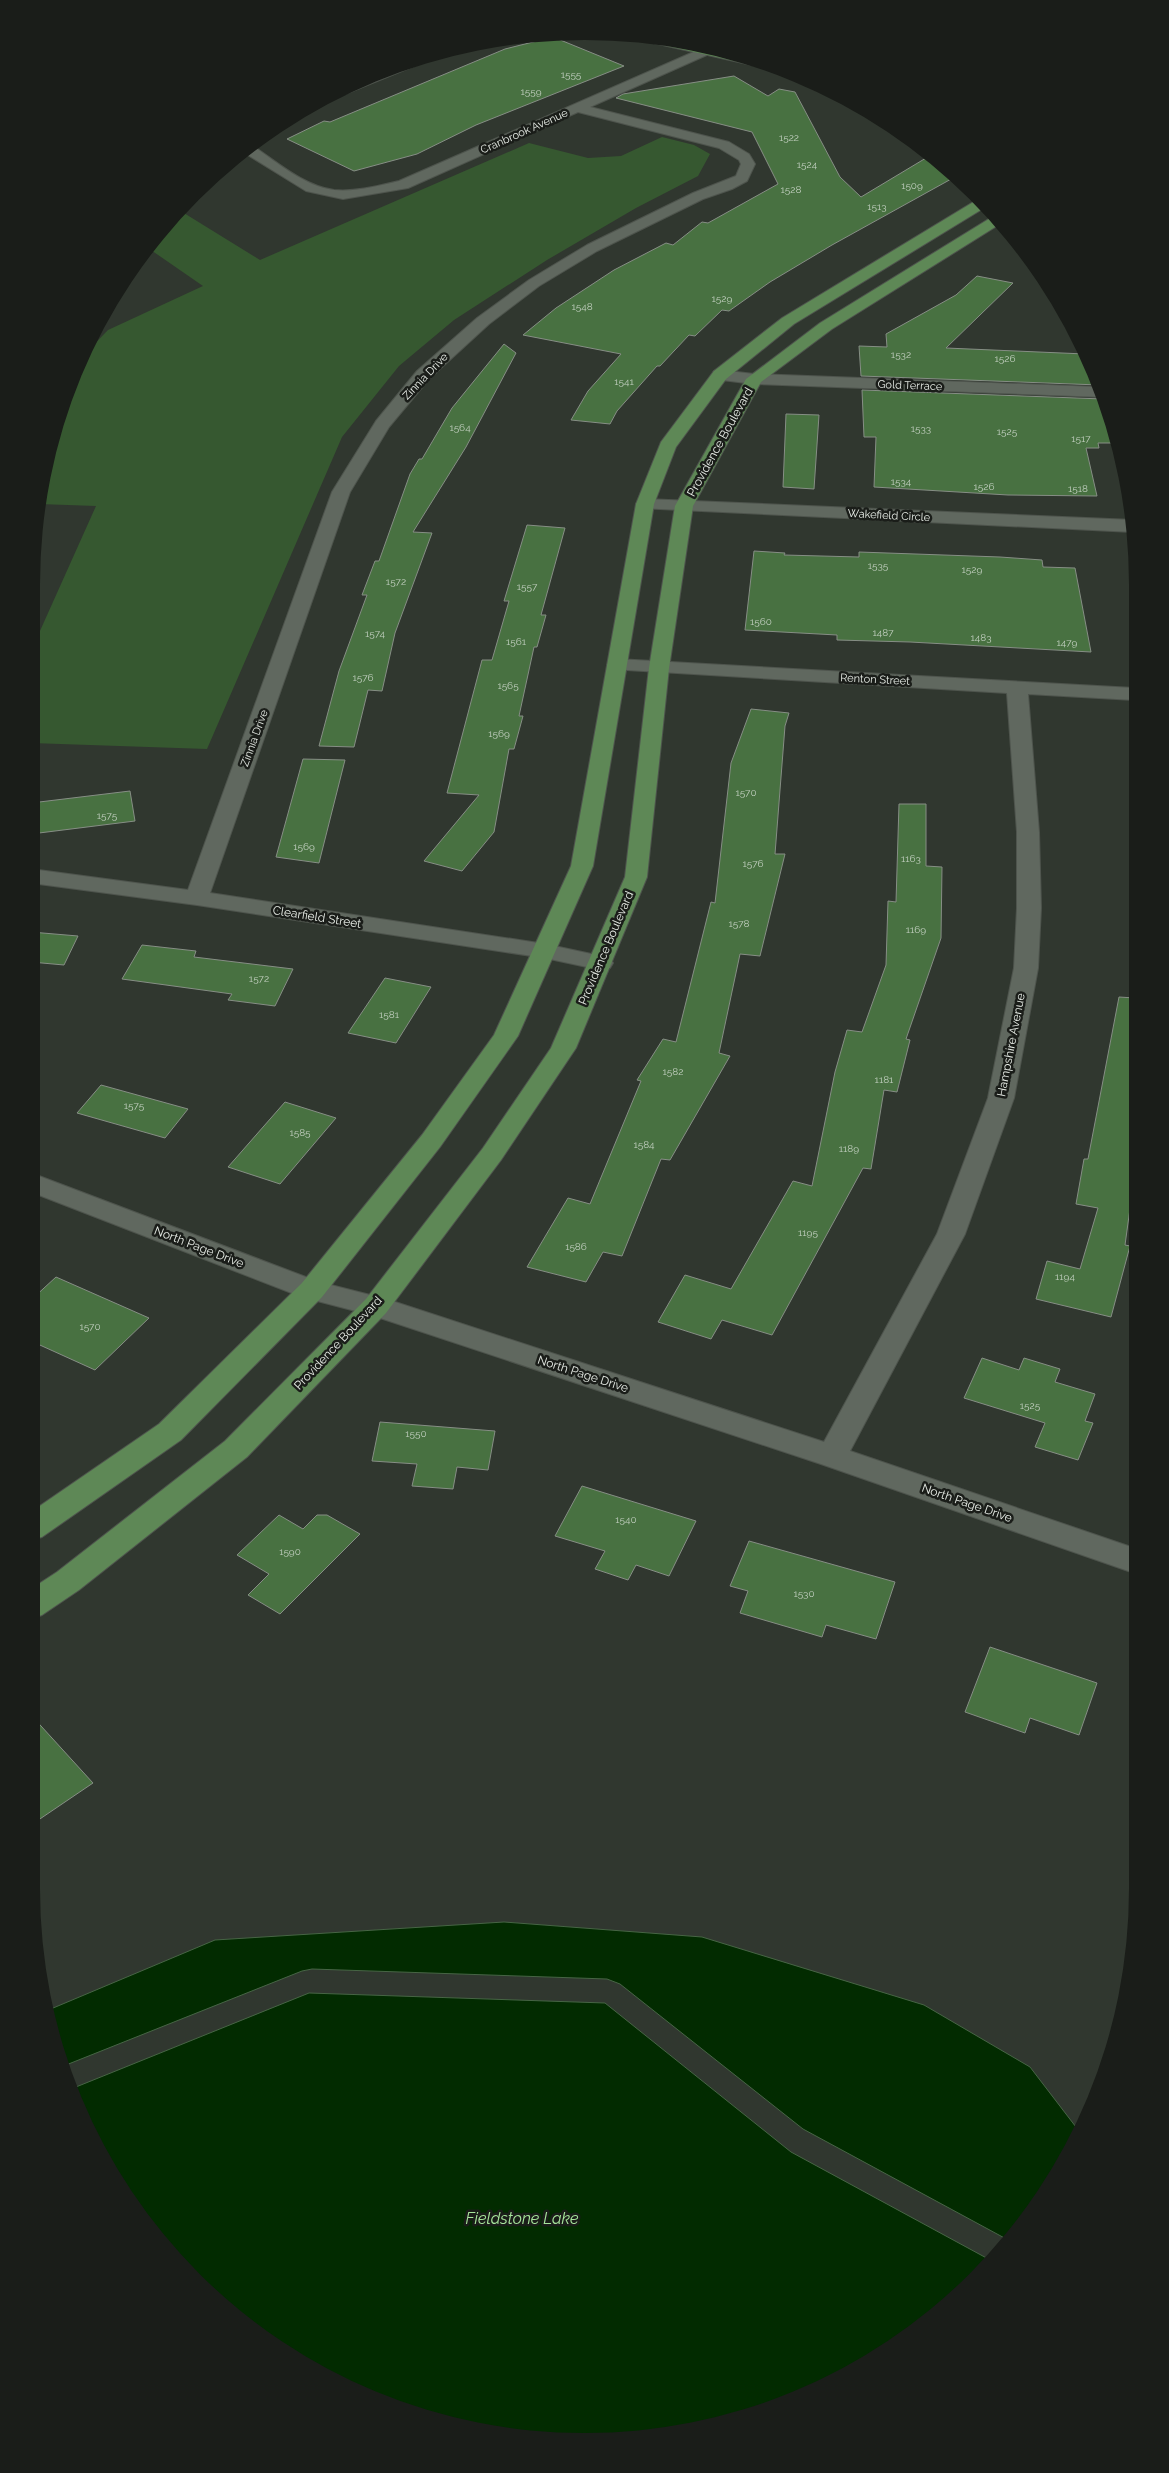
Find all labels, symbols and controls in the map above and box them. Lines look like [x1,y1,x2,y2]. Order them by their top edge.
house number: 1555 [561,69,582,80]
house number: 1559 [520,86,542,97]
street label: Cranbrook Avenue [479,106,570,157]
house number: 1522 [779,132,799,143]
house number: 1524 [797,159,818,170]
house number: 1509 [901,180,923,191]
house number: 1528 [781,184,802,195]
house number: 1513 [867,201,887,212]
house number: 1529 [712,293,733,304]
house number: 1548 [571,301,593,312]
house number: 1532 [891,349,911,360]
street label: Zinnia Drive [400,350,451,402]
house number: 1526 [995,353,1015,364]
house number: 1541 [614,376,634,387]
street label: Gold Terrace [877,378,943,393]
street label: Providence Boulevard [684,385,756,499]
house number: 1564 [449,422,471,433]
house number: 1533 [911,423,931,434]
house number: 1525 [997,426,1018,437]
house number: 1517 [1071,433,1091,444]
house number: 1534 [891,476,912,487]
house number: 1526 [974,481,994,492]
house number: 1518 [1068,483,1088,494]
street label: Wakefield Circle [847,507,931,524]
house number: 1535 [868,560,889,571]
house number: 1529 [962,564,983,575]
house number: 1572 [386,576,406,587]
house number: 1557 [517,581,538,592]
house number: 1560 [750,616,772,627]
house number: 1487 [872,627,894,638]
house number: 1574 [365,628,386,639]
house number: 1483 [970,632,992,643]
house number: 1561 [506,636,527,647]
house number: 1479 [1057,637,1078,648]
street label: Renton Street [840,671,910,688]
house number: 1576 [352,672,374,683]
house number: 1565 [497,680,519,691]
street label: Zinnia Drive [238,707,271,768]
house number: 1569 [488,728,510,739]
house number: 1570 [735,787,757,798]
house number: 1575 [97,810,118,821]
house number: 1569 [293,841,315,852]
house number: 1163 [901,853,921,864]
house number: 1576 [742,858,764,869]
street label: Providence Boulevard [576,889,636,1007]
street label: Clearfield Street [272,903,362,931]
house number: 1578 [729,918,750,929]
house number: 1169 [906,924,926,935]
house number: 1572 [249,973,269,984]
street label: Hampshire Avenue [994,992,1028,1098]
house number: 1581 [379,1009,400,1020]
house number: 1582 [663,1066,683,1077]
house number: 1181 [875,1074,894,1085]
house number: 1575 [124,1100,145,1111]
house number: 1585 [289,1127,311,1138]
house number: 1584 [633,1139,655,1150]
house number: 1189 [839,1143,859,1154]
street label: North Page Drive [152,1223,246,1271]
house number: 1195 [798,1227,818,1238]
house number: 1586 [565,1241,587,1252]
house number: 1194 [1055,1271,1075,1282]
street label: Providence Boulevard [291,1294,385,1392]
house number: 1570 [79,1321,101,1332]
street label: North Page Drive [536,1353,630,1395]
house number: 1525 [1020,1400,1041,1411]
house number: 1550 [405,1428,427,1439]
street label: North Page Drive [920,1481,1014,1525]
house number: 1540 [615,1514,637,1525]
house number: 1590 [279,1546,301,1557]
house number: 1530 [793,1588,815,1599]
water label: Fieldstone Lake [465,2209,579,2228]

